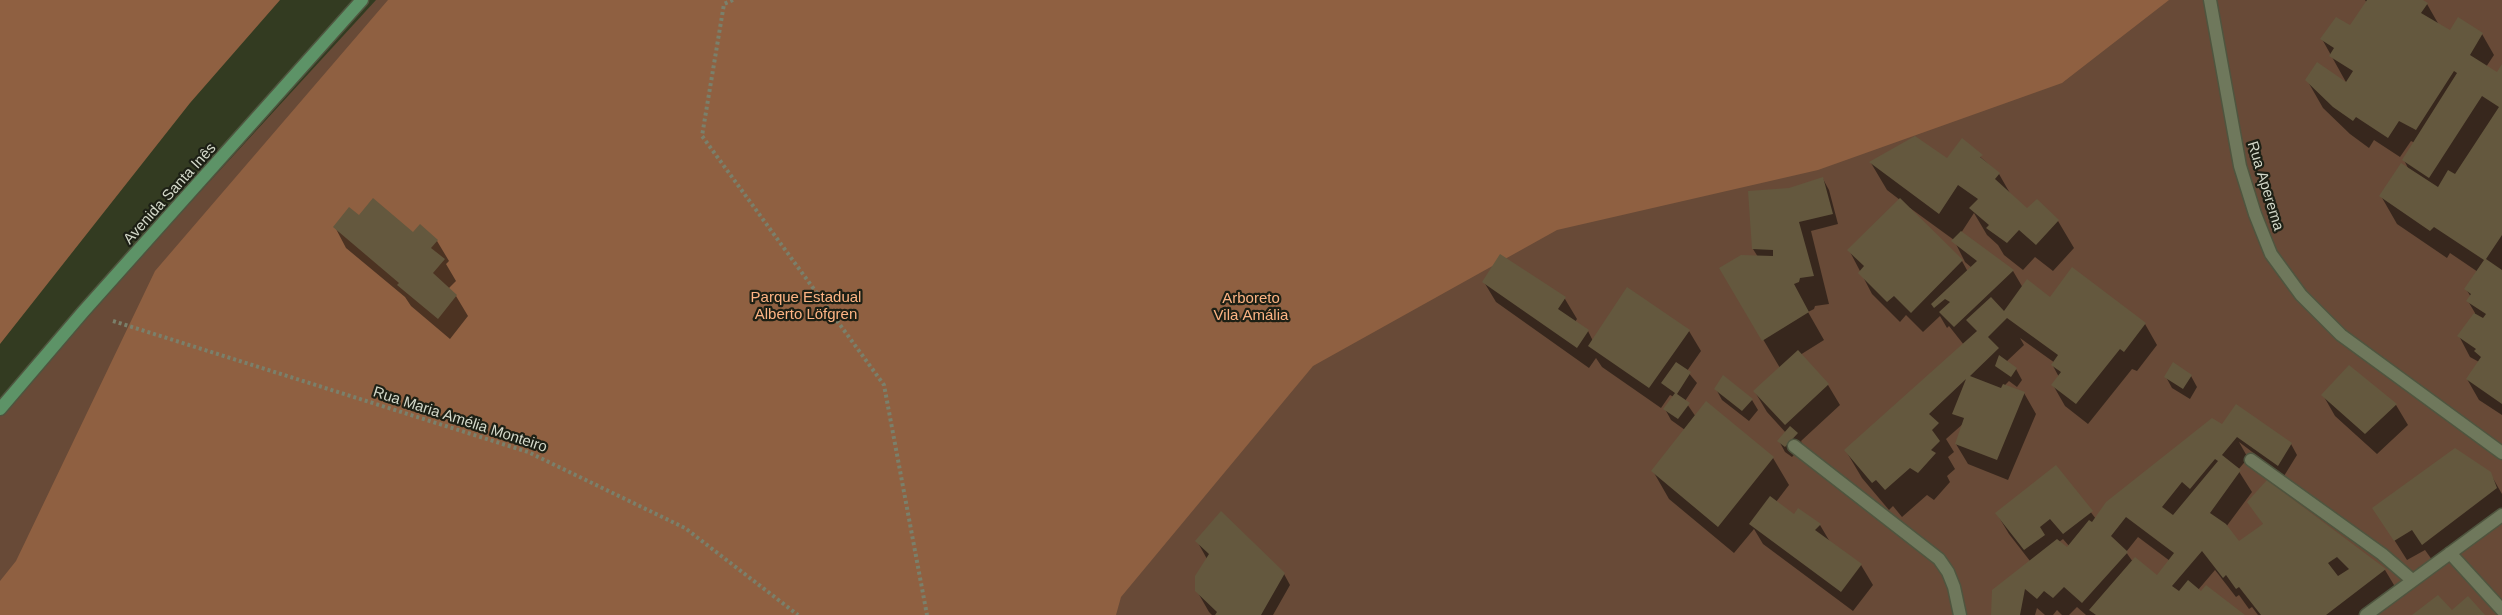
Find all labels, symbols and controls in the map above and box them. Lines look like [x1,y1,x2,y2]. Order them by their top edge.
street label: Rua Aperema [2243,139,2287,233]
street label: Avenida Santa Inês [120,140,220,248]
park label: Parque Estadual Alberto Löfgren [751,289,861,324]
park label: Arboreto Vila Amália [1214,290,1288,325]
street label: Rua Maria Amélia Monteiro [371,383,549,457]

